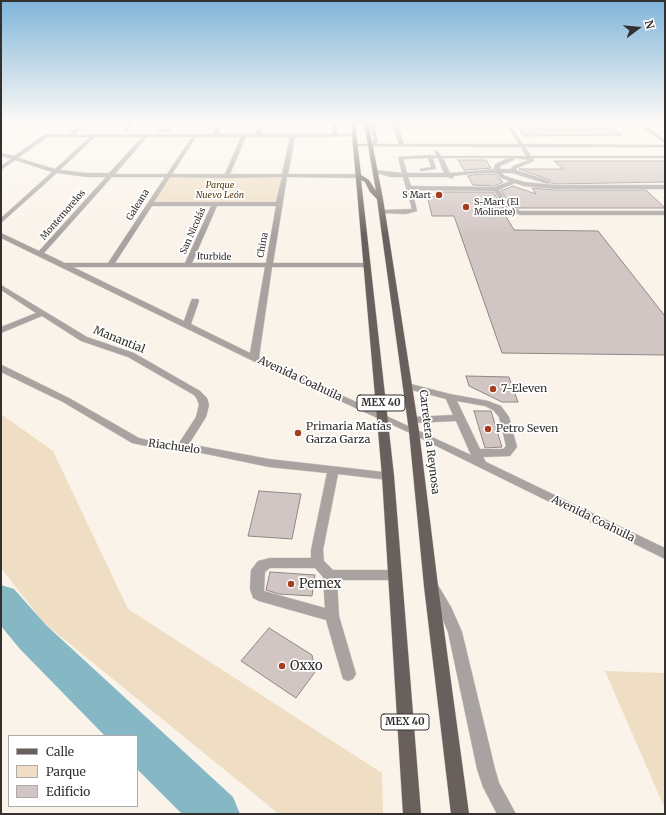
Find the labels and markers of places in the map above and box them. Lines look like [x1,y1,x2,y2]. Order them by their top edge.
place label: S Mart [402,190,431,200]
marker: S Mart [434,190,444,200]
place label: S-Mart (El Molinete) [474,197,519,218]
marker: S-Mart (El Molinete) [461,202,471,212]
place label: 7-Eleven [501,382,547,396]
marker: 7-Eleven [488,384,498,394]
place label: Primaria Matías Garza Garza [306,420,391,446]
place label: Petro Seven [496,422,558,436]
marker: Petro Seven [483,424,493,434]
marker: Primaria Matías Garza Garza [293,428,303,438]
place label: Pemex [299,576,341,592]
marker: Pemex [286,579,296,589]
place label: Oxxo [290,658,323,674]
marker: Oxxo [277,661,287,671]

